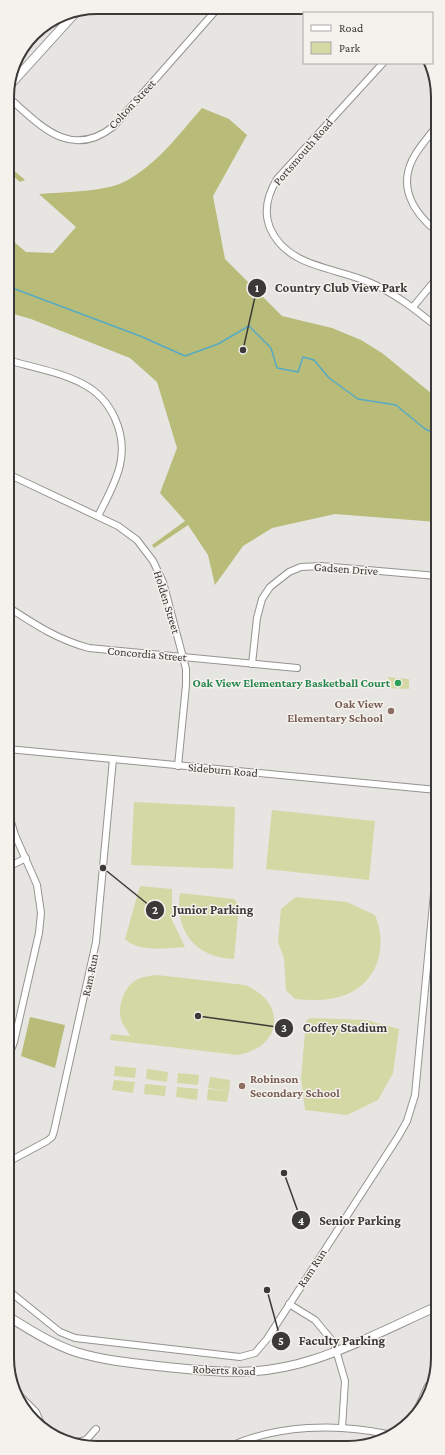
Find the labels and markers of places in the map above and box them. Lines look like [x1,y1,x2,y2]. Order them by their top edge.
callout: Country Club View Park [247,275,415,300]
place label: Oak View Elementary Basketball Court [192,676,391,690]
marker: Oak View Elementary Basketball Court [393,678,403,688]
place label: Oak View Elementary School [287,697,384,725]
marker: Oak View Elementary School [386,706,396,716]
callout: Junior Parking [145,897,261,922]
callout: Coffey Stadium [274,1015,395,1040]
place label: Robinson Secondary School [250,1072,340,1100]
marker: Robinson Secondary School [237,1081,247,1091]
callout: Senior Parking [291,1208,408,1233]
callout: Faculty Parking [271,1328,394,1353]

